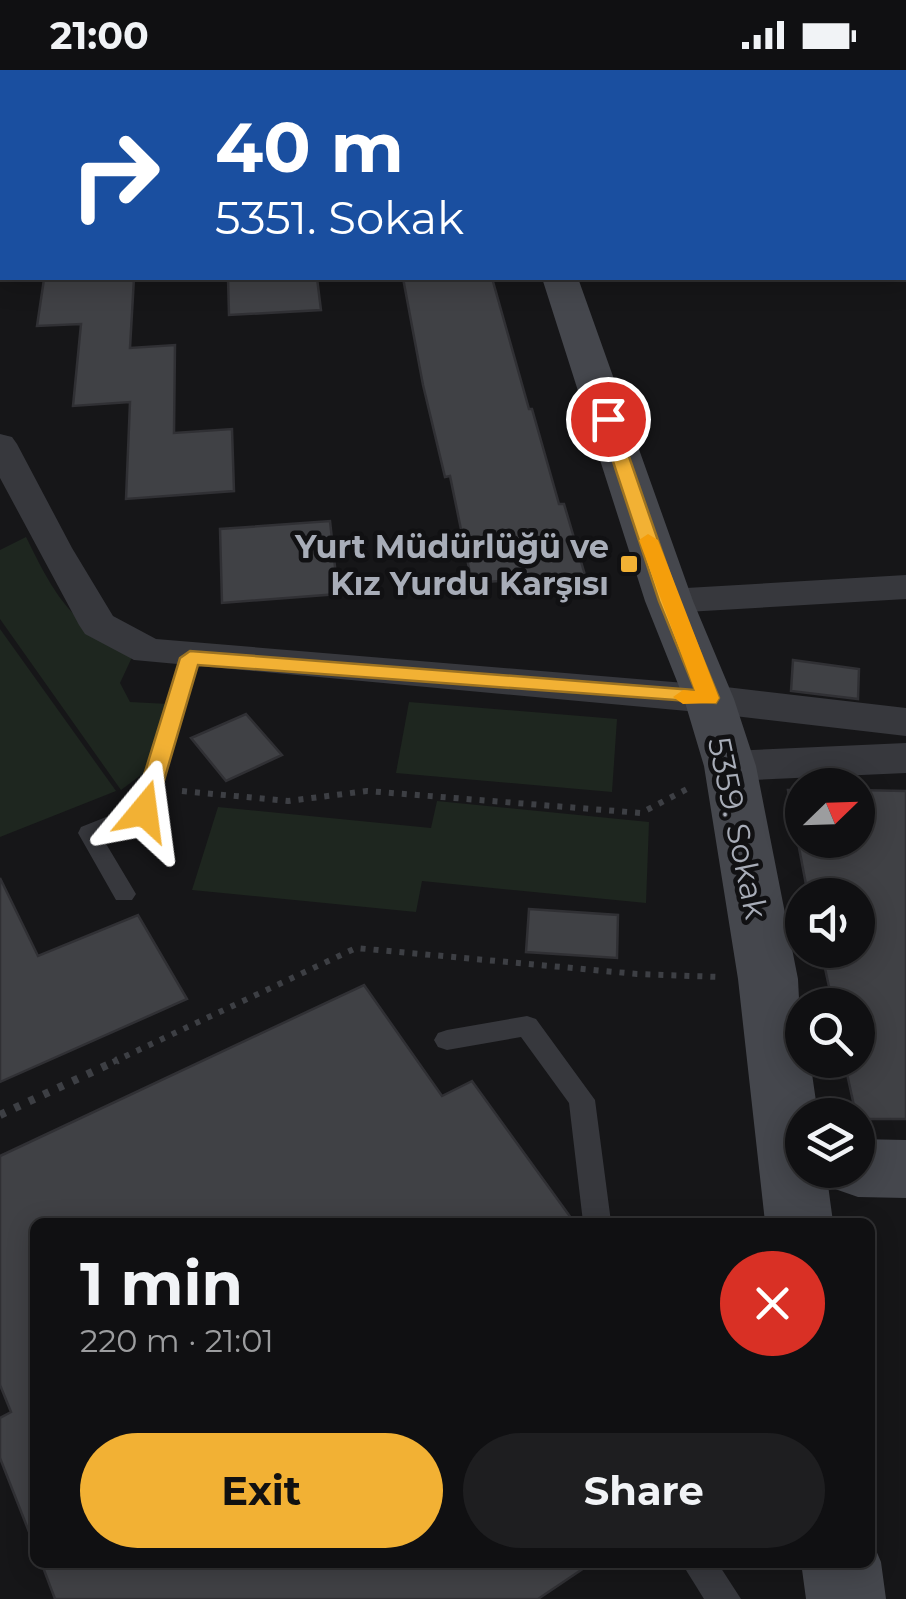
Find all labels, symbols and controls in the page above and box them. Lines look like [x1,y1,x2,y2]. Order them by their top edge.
text: 21:00 [50,12,149,59]
text: 40 m [215,104,404,190]
icon: right [50,110,180,240]
text: 5351. Sokak [215,190,464,245]
pin [566,377,651,462]
icon: arrive [581,392,636,447]
place label: Yurt Müdürlüğü ve Kız Yurdu Karşısı [294,527,609,603]
marker: Yurt Müdürlüğü ve Kız Yurdu Karşısı [618,553,640,575]
street label: 5359. Sokak [700,734,776,922]
position arrow [92,759,196,863]
north arrow [785,768,875,858]
map controls [785,768,875,1188]
button: sound [785,878,875,968]
button: search [785,988,875,1078]
button: layers [785,1098,875,1188]
text: 1 min [80,1247,243,1320]
button: close [720,1251,825,1356]
text: 220 m · 21:01 [80,1321,274,1360]
button: Exit [80,1433,443,1548]
button: Share [463,1433,825,1548]

